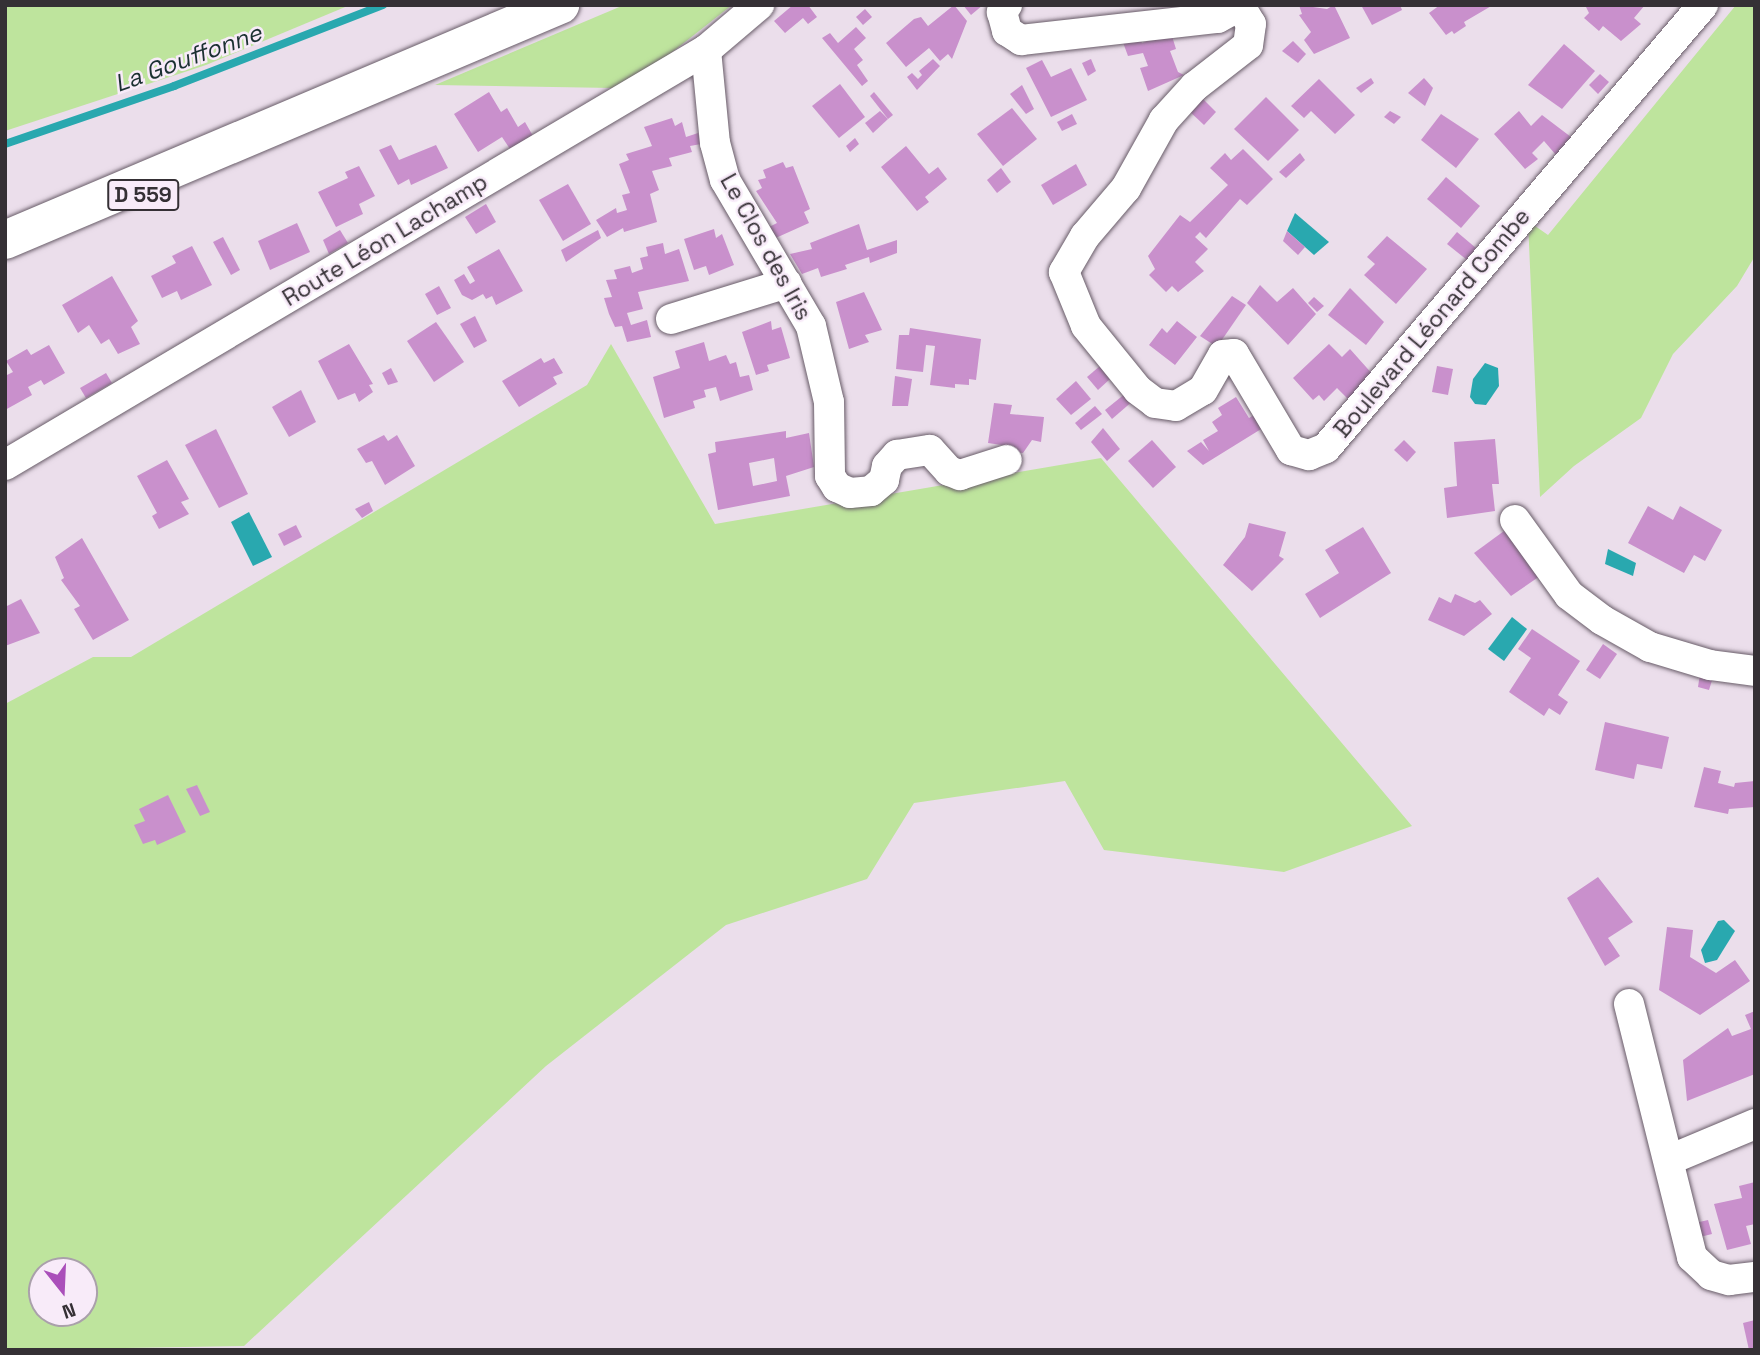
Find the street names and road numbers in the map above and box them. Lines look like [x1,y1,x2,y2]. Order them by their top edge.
street label: Route Léon Lachamp [278,168,492,312]
street label: Le Clos des Iris [714,169,818,325]
road number: D 559 [106,178,180,212]
street label: Boulevard Léonard Combe [1328,203,1536,443]

